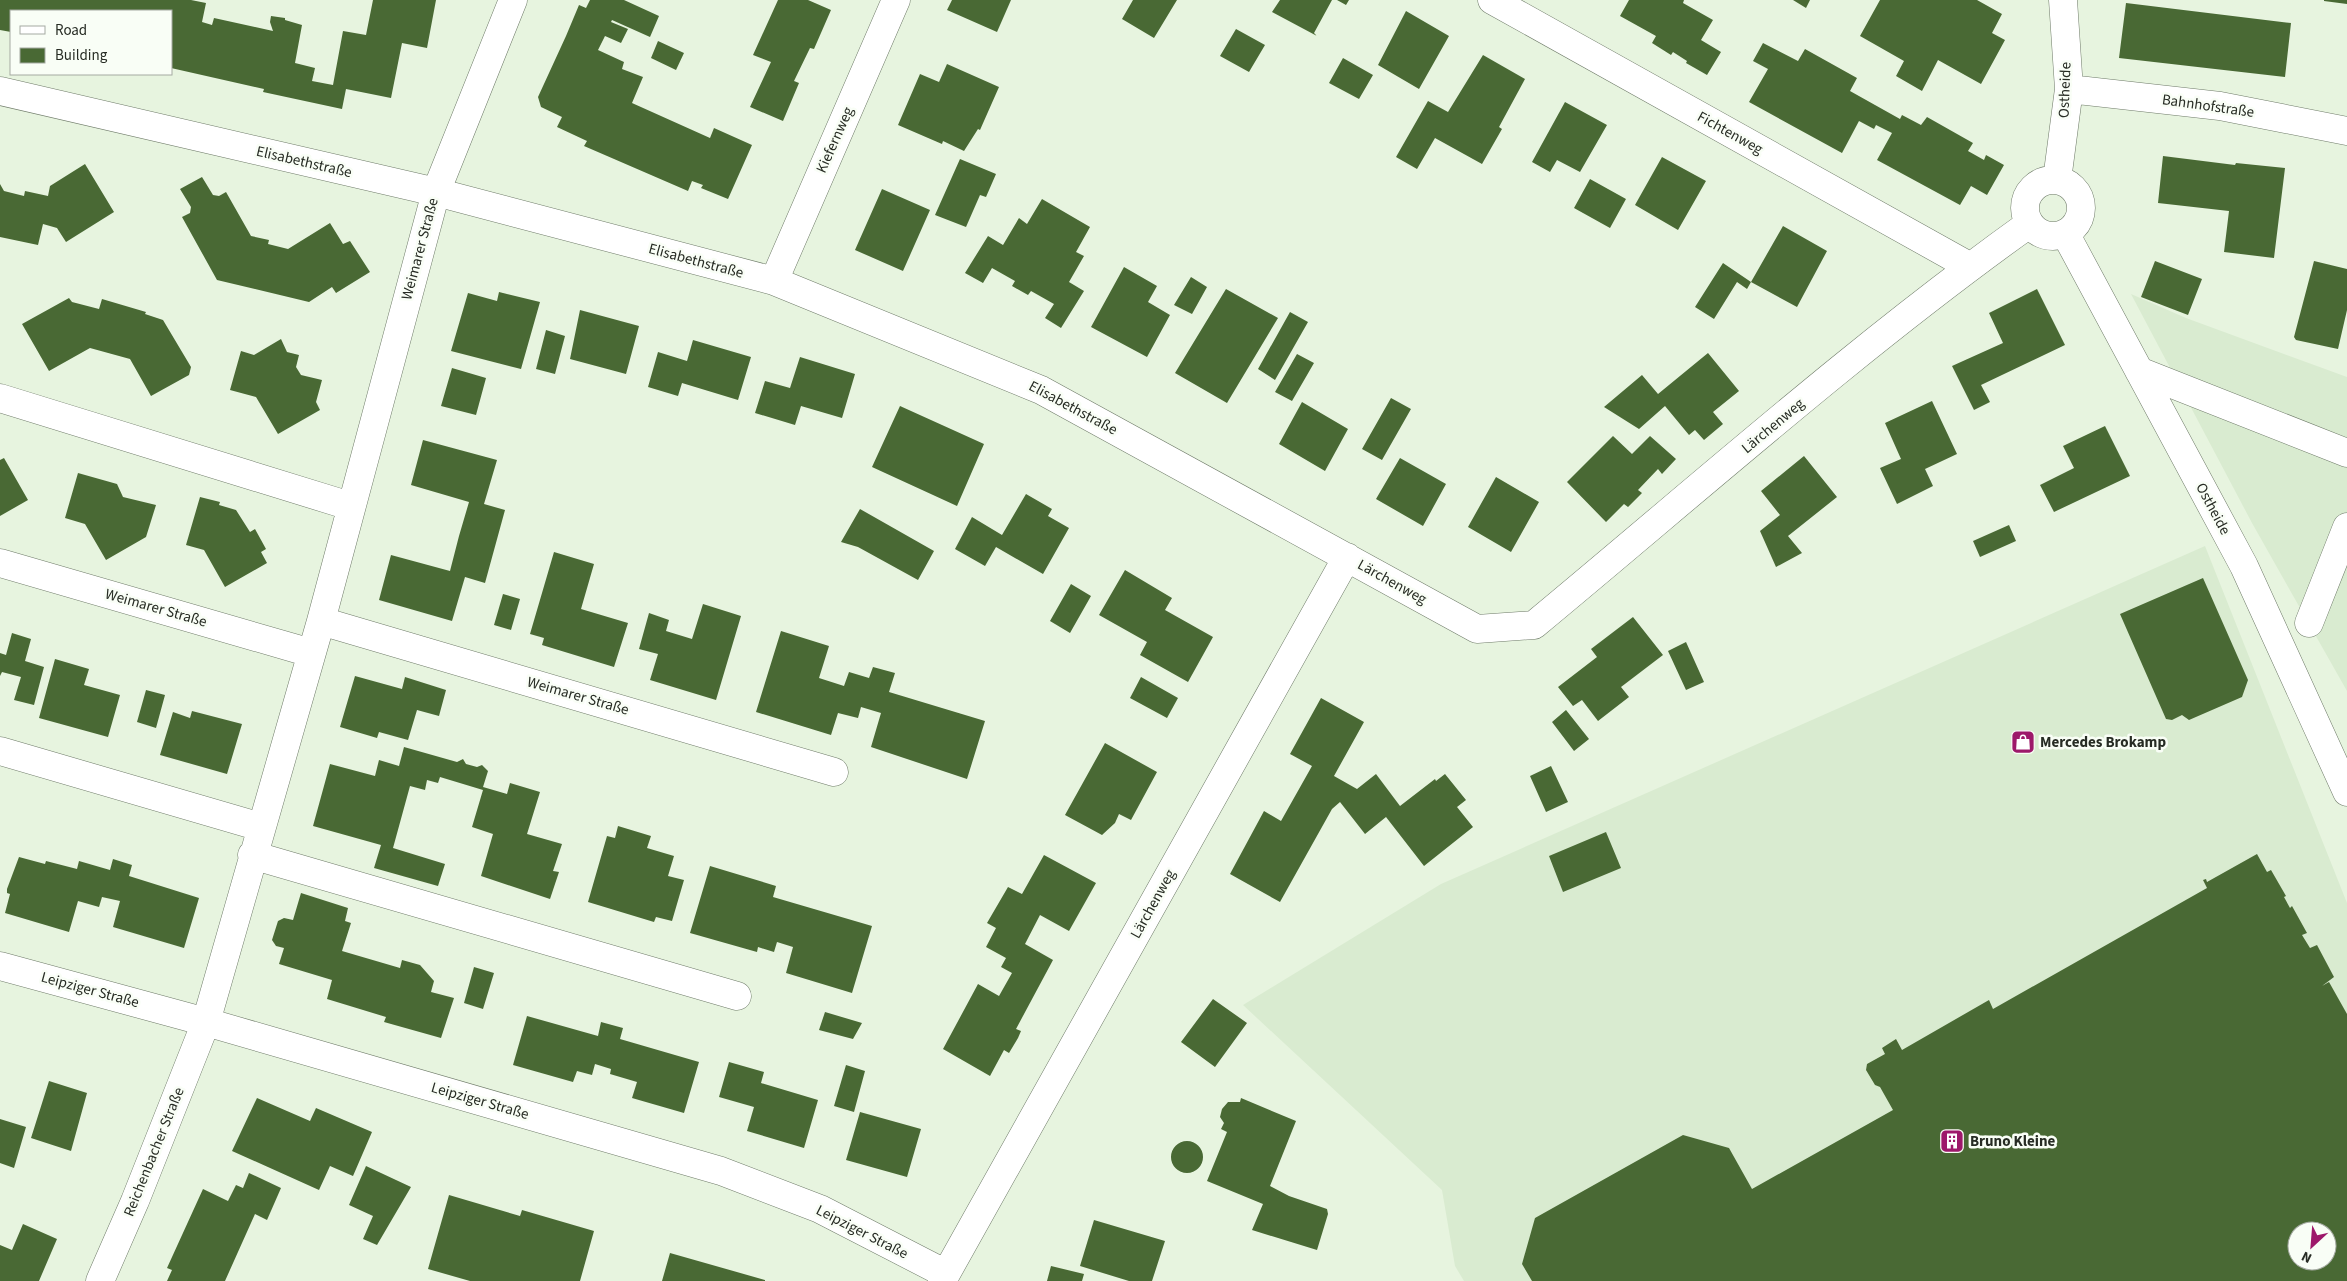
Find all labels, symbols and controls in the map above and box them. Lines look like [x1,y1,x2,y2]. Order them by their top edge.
legend [10,10,172,75]
text: Road [55,20,87,41]
text: Building [55,45,108,66]
street label: Ostheide [2054,62,2076,118]
street label: Bahnhofstraße [2161,89,2255,123]
street label: Kiefernweg [811,103,859,176]
street label: Fichtenweg [1693,106,1767,160]
street label: Elisabethstraße [254,141,354,183]
street label: Weimarer Straße [396,196,444,302]
street label: Elisabethstraße [646,238,746,284]
street label: Elisabethstraße [1025,376,1121,440]
street label: Lärchenweg [1737,393,1809,459]
street label: Ostheide [2191,479,2235,539]
street label: Lärchenweg [1354,554,1431,610]
street label: Weimarer Straße [103,583,209,633]
street label: Weimarer Straße [525,671,631,721]
shop icon: Mercedes Brokamp [2010,729,2036,755]
place label: Mercedes Brokamp [2040,732,2166,753]
street label: Lärchenweg [1125,865,1181,942]
street label: Leipziger Straße [39,967,141,1013]
street label: Leipziger Straße [429,1077,531,1125]
street label: Reichenbacher Straße [118,1084,190,1220]
building icon: Bruno Kleine [1939,1128,1965,1154]
place label: Bruno Kleine [1970,1131,2055,1152]
street label: Leipziger Straße [812,1200,912,1264]
north arrow [2287,1221,2337,1271]
text: N [2298,1246,2315,1268]

